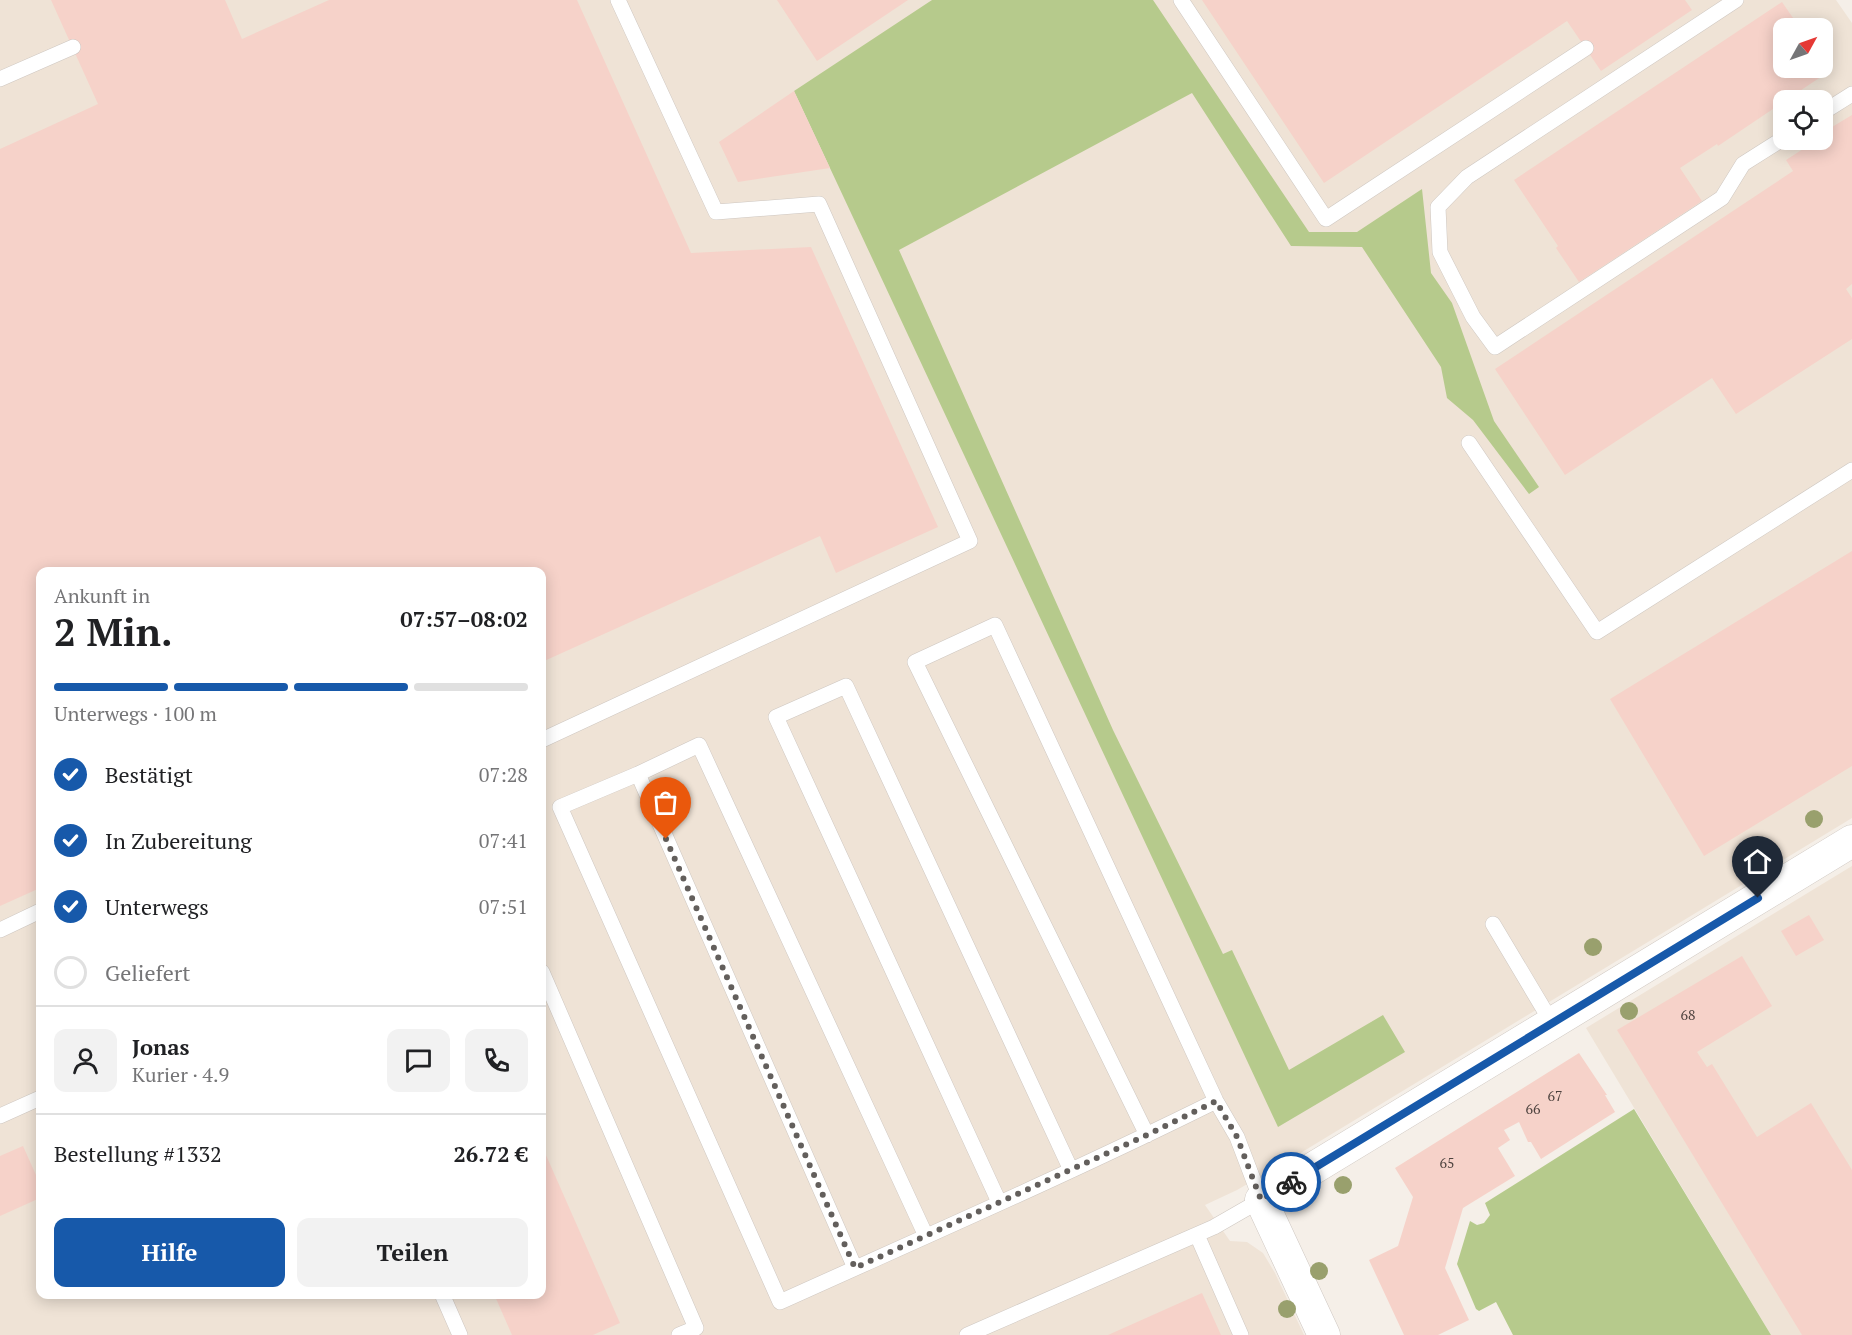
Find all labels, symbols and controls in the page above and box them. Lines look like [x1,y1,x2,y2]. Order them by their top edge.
north arrow [1773,18,1833,78]
map controls [1773,18,1833,150]
button: locate [1773,90,1833,150]
text: Ankunft in [54,582,150,609]
text: 07:57–08:02 [400,604,528,633]
text: 2 Min. [54,605,172,657]
text: Unterwegs · 100 m [54,700,217,727]
icon: check [54,758,87,791]
text: Bestätigt [105,760,193,789]
text: 07:28 [479,761,528,788]
pin [640,777,691,839]
icon: bag [649,786,682,819]
icon: check [54,824,87,857]
text: In Zubereitung [105,826,252,855]
text: 07:41 [479,827,528,854]
pin [1732,836,1783,898]
icon: home [1741,845,1774,878]
icon: check [54,890,87,923]
text: Unterwegs [105,892,209,921]
text: 07:51 [479,893,528,920]
text: Geliefert [105,958,190,987]
house number: 68 [1681,1005,1695,1024]
button: person [54,1029,117,1092]
button: chat [387,1029,450,1092]
button: phone [465,1029,528,1092]
text: Jonas [132,1032,189,1061]
text: Kurier · 4.9 [132,1061,229,1088]
house number: 67 [1548,1086,1562,1105]
house number: 66 [1526,1099,1541,1118]
text: Bestellung #1332 [54,1139,222,1168]
text: 26.72 € [453,1139,528,1168]
courier [1261,1152,1321,1212]
house number: 65 [1440,1153,1454,1172]
icon: bike [1275,1166,1308,1199]
button: Hilfe [54,1218,285,1287]
button: Teilen [297,1218,528,1287]

